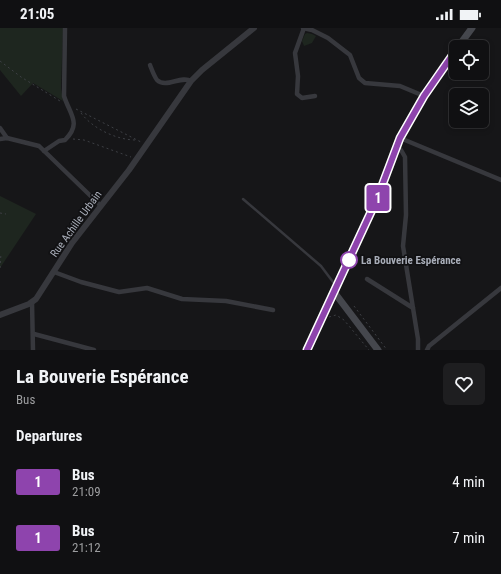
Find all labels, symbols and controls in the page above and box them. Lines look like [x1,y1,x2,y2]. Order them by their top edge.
text: 21:05 [20,5,54,23]
map controls [449,40,489,128]
button: locate [449,40,489,80]
button: layers [449,88,489,128]
line badge: 1 [365,185,391,211]
street label: Rue Achille Urbain [48,188,104,260]
text: 1 [374,190,382,206]
marker: La Bouverie Espérance [340,251,358,269]
place label: La Bouverie Espérance [361,254,461,267]
button: heart [443,363,485,405]
text: La Bouverie Espérance [16,365,189,388]
text: Bus [16,392,35,407]
text: Departures [16,427,82,445]
text: Bus [72,466,95,484]
text: 4 min [452,473,485,491]
text: 1 [34,474,42,490]
text: 21:09 [72,484,101,499]
text: Bus [72,522,95,540]
text: 7 min [452,529,485,547]
text: 1 [34,530,42,546]
text: 21:12 [72,540,101,555]

